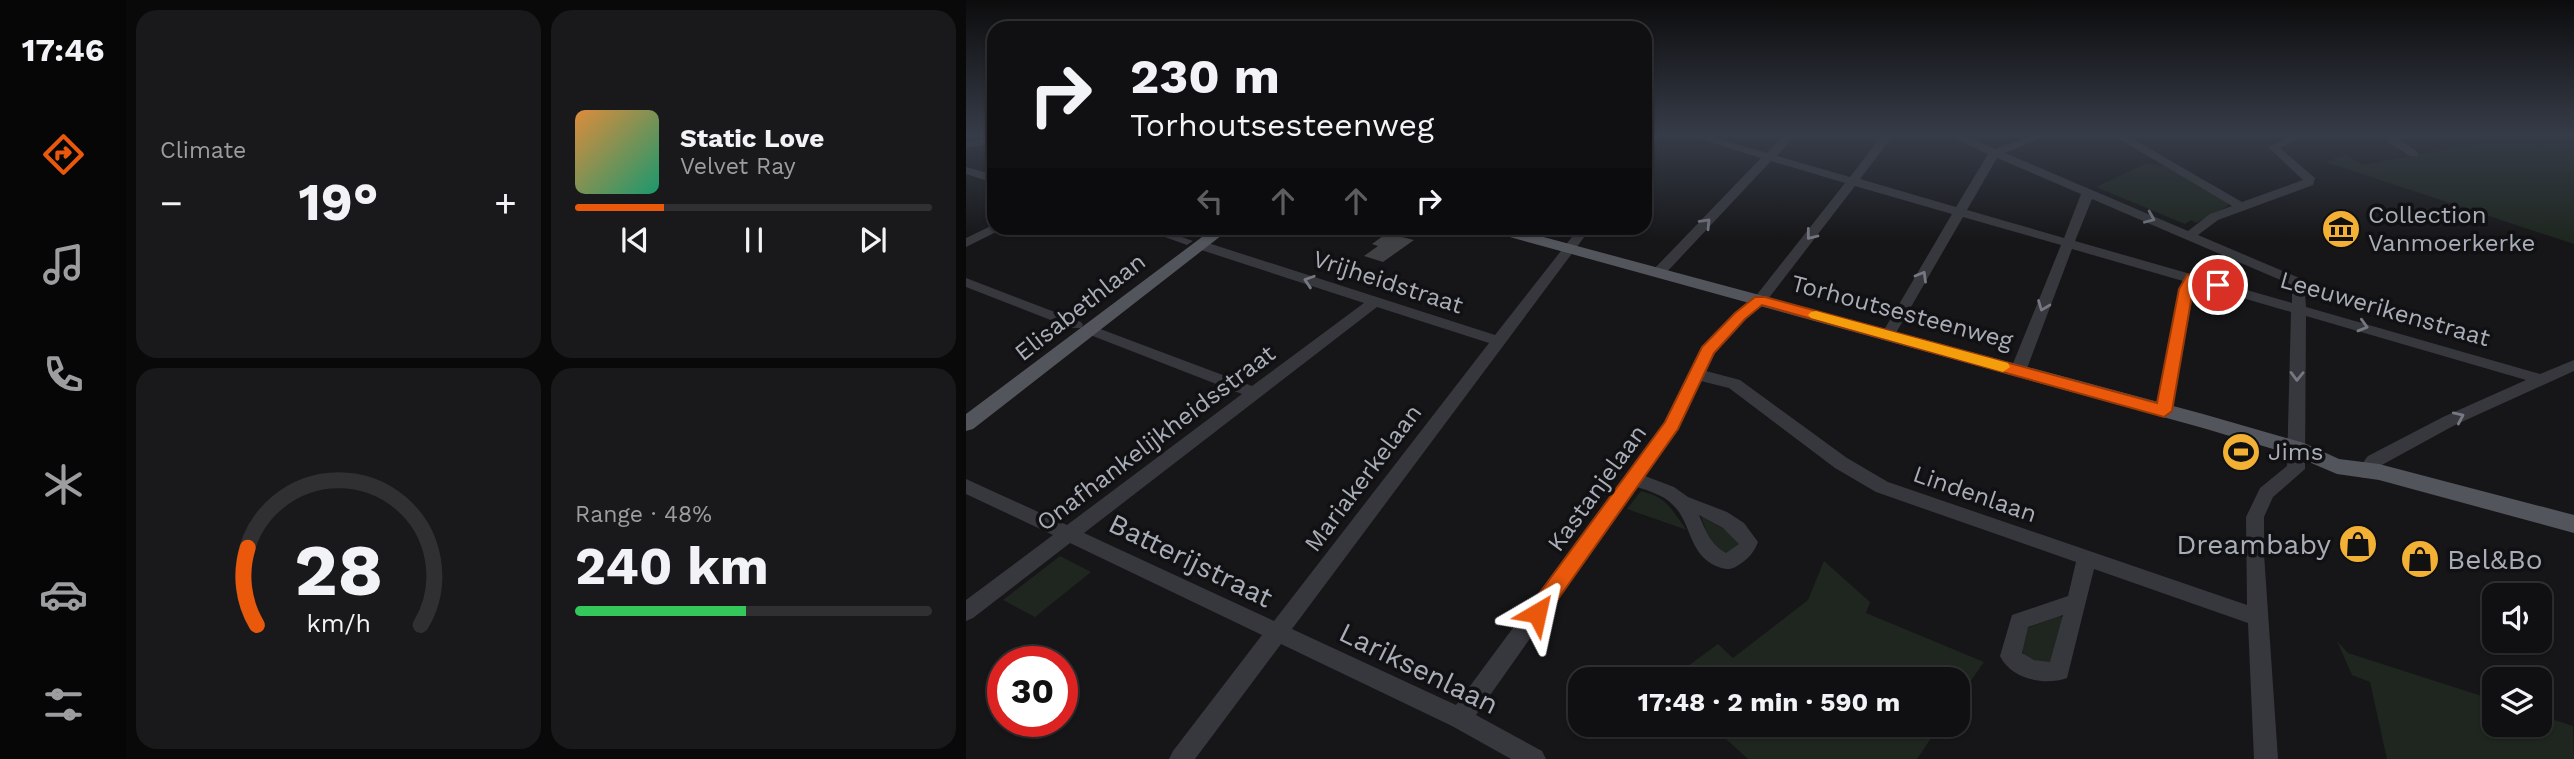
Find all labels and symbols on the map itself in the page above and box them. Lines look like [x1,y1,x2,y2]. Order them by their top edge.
place label: Collection Vanmoerkerke [2368,201,2535,257]
museum icon: Collection Vanmoerkerke [2320,208,2362,250]
one-way arrow [2144,210,2156,224]
one-way arrow [1698,218,1711,231]
one-way arrow [1806,227,1819,239]
street label: Vrijheidstraat [1309,245,1467,319]
street label: Elisabethlaan [1009,247,1151,367]
pin [2188,255,2248,315]
street label: Leeuwerikenstraat [2277,266,2493,352]
street label: Torhoutsesteenweg [1788,269,2016,355]
one-way arrow [1914,271,1927,284]
one-way arrow [1304,274,1316,289]
one-way arrow [2038,300,2052,312]
one-way arrow [2357,318,2369,333]
street label: Onafhankelijkheidsstraat [1031,339,1281,537]
one-way arrow [2289,371,2304,382]
street label: Mariakerkelaan [1299,399,1427,557]
one-way arrow [2452,411,2464,425]
street label: Kastanjelaan [1542,419,1652,557]
sports icon: Jims [2220,431,2262,473]
place label: Jims [2268,438,2323,466]
street label: Lindenlaan [1910,460,2040,528]
street label: Batterijstraat [1104,507,1278,614]
shop icon: Dreambaby [2337,523,2379,565]
place label: Dreambaby [2176,528,2332,561]
shop icon: Bel&Bo [2399,538,2441,580]
place label: Bel&Bo [2447,543,2543,576]
position arrow [1500,576,1574,650]
street label: Lariksenlaan [1334,616,1504,721]
speed limit sign: 30 [987,646,1078,737]

